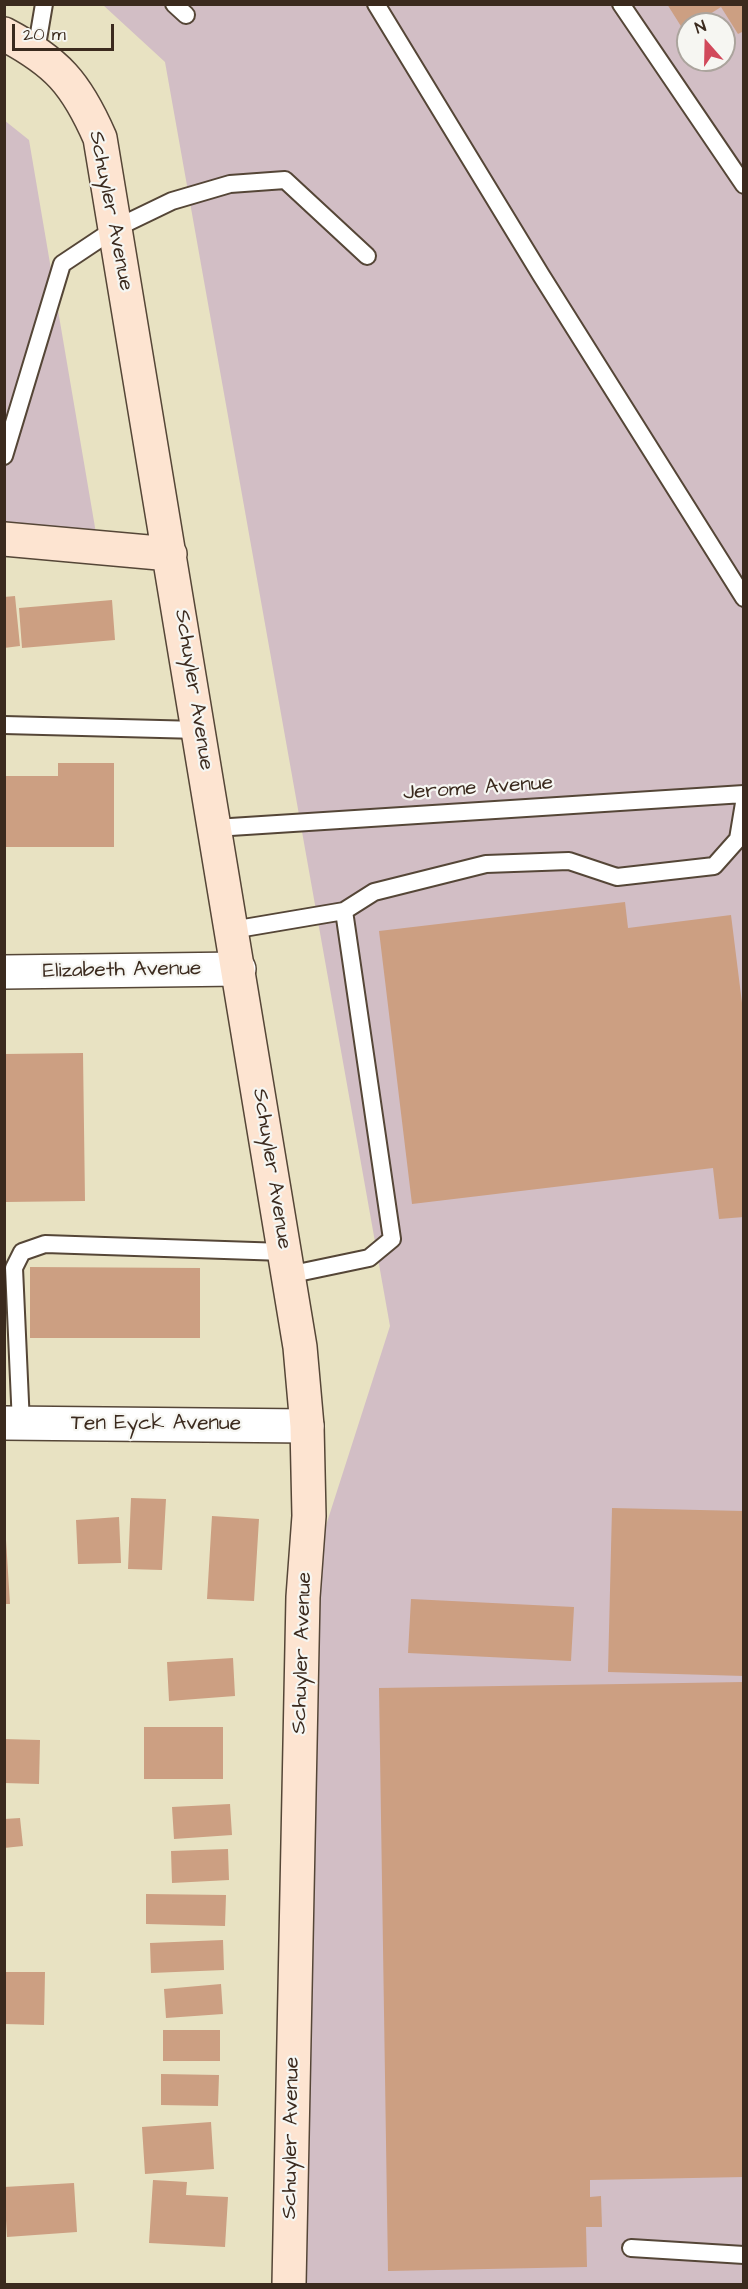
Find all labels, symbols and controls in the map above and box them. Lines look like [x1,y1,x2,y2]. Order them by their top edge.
scale bar [15,12,117,50]
north arrow [676,12,736,72]
text: N [692,15,709,39]
text: 20 m [23,22,66,47]
street label: Schuyler Avenue [82,129,138,293]
street label: Schuyler Avenue [168,608,218,772]
street label: Jerome Avenue [402,771,554,807]
street label: Elizabeth Avenue [42,957,202,985]
street label: Schuyler Avenue [246,1087,296,1251]
street label: Ten Eyck Avenue [71,1412,241,1438]
street label: Schuyler Avenue [288,1571,318,1735]
street label: Schuyler Avenue [278,2057,306,2219]

